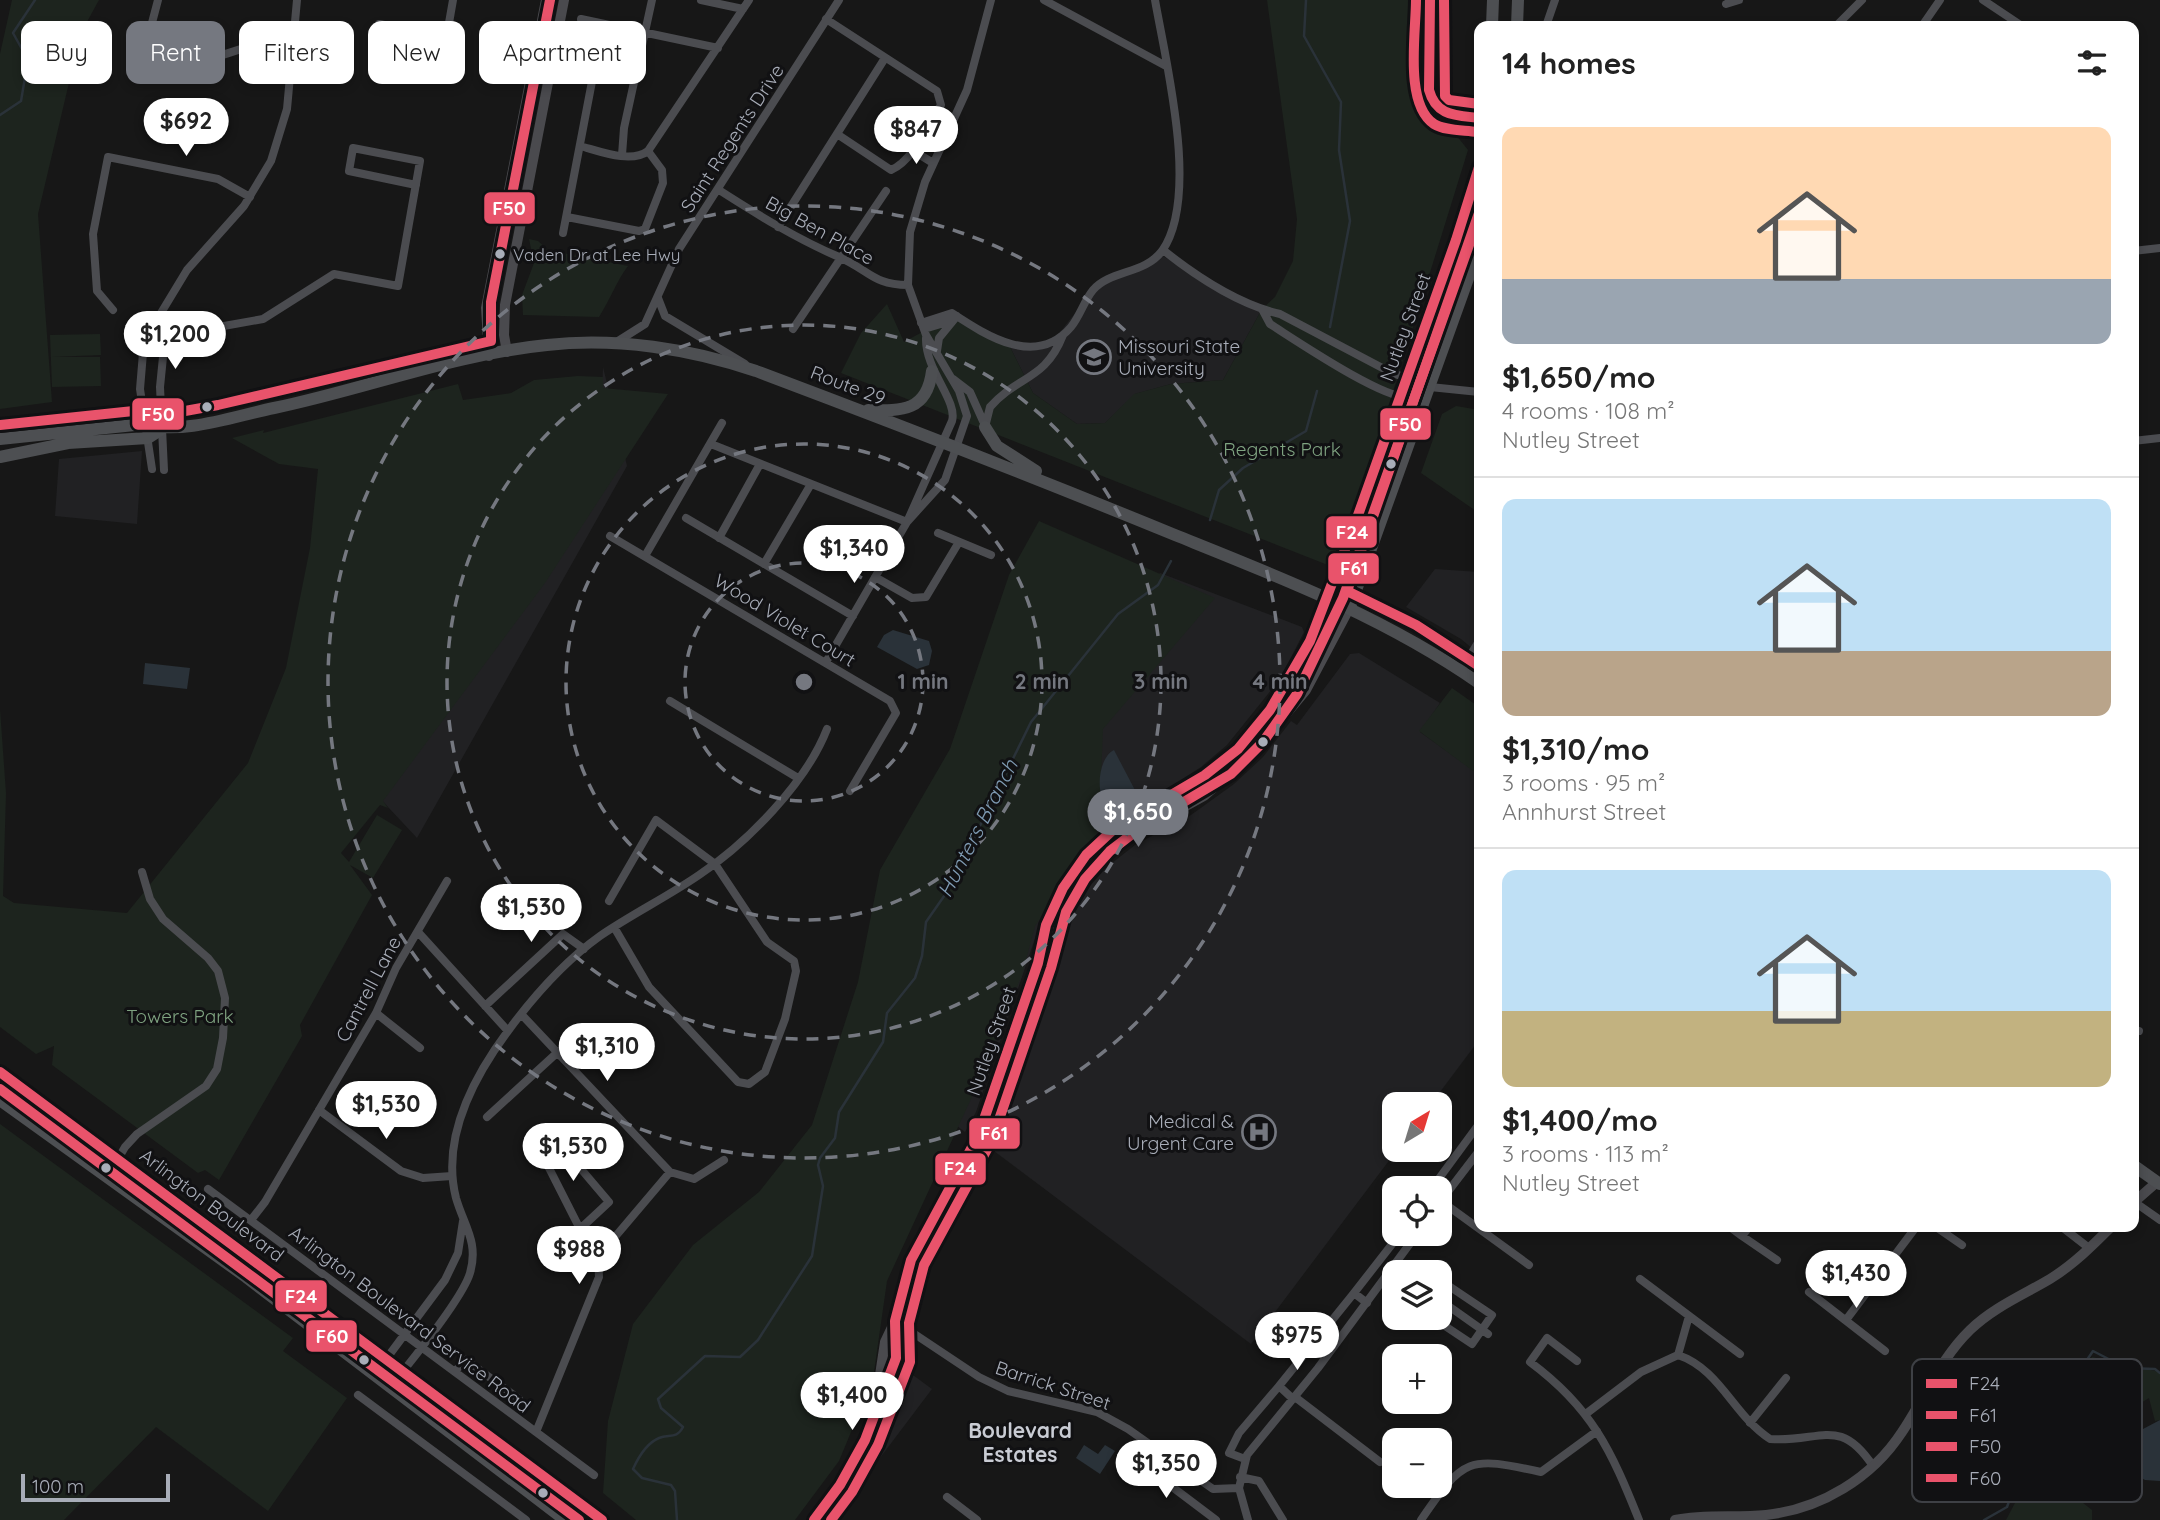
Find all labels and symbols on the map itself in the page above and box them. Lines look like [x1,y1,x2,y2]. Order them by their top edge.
street label: Saint Regents Drive [675,59,789,217]
pin: $692 [145,99,227,158]
pin: $847 [875,106,957,166]
street label: Big Ben Place [761,190,879,270]
line badge: F50 [483,191,536,225]
text: F50 [492,196,526,220]
place label: Vaden Dr at Lee Hwy [513,244,680,265]
marker: Vaden Dr at Lee Hwy [493,247,507,261]
street label: Nutley Street [1374,269,1436,385]
pin: $1,200 [118,312,232,371]
place label: Missouri State University [1118,334,1240,380]
school or university icon: Missouri State University [1075,338,1113,376]
street label: Route 29 [807,360,889,410]
line badge: F50 [131,397,185,431]
unlabelled marker [200,400,214,414]
text: F50 [141,402,175,426]
line badge: F50 [1379,407,1432,441]
text: F50 [1388,412,1422,436]
park label: Regents Park [1223,437,1341,461]
unlabelled marker [1384,457,1398,471]
line badge: F24 [1325,515,1378,549]
text: F24 [1336,520,1368,544]
pin: $1,340 [797,526,911,585]
line badge: F61 [1327,552,1380,585]
text: F61 [1340,556,1368,580]
street label: Wood Violet Court [710,568,860,672]
text: 1 min [898,668,948,694]
text: 2 min [1015,668,1069,694]
text: 3 min [1134,668,1188,694]
text: 4 min [1252,668,1308,694]
centre of rings [792,670,816,694]
unlabelled marker [1256,735,1270,749]
water label: Hunters Branch [931,754,1023,901]
pin: $1,650 [1081,790,1195,849]
pin: $1,530 [474,884,588,944]
street label: Cantrell Lane [330,932,406,1046]
street label: Nutley Street [961,983,1021,1099]
park label: Towers Park [126,1004,234,1028]
pin: $1,310 [550,1024,664,1083]
pin: $1,530 [329,1082,443,1141]
north arrow [1382,1092,1452,1162]
place label: Medical & Urgent Care [1127,1109,1234,1155]
hospital icon: Medical & Urgent Care [1240,1113,1278,1151]
line badge: F61 [968,1117,1021,1150]
text: F61 [980,1121,1008,1145]
pin: $1,530 [516,1124,630,1183]
street label: Arlington Boulevard [135,1143,289,1267]
line badge: F24 [934,1152,987,1186]
text: F24 [944,1156,976,1180]
unlabelled marker [99,1161,113,1175]
street label: Arlington Boulevard Service Road [285,1220,535,1418]
pin: $988 [538,1226,620,1286]
pin: $1,430 [1799,1250,1913,1310]
line badge: F24 [274,1279,328,1313]
text: F24 [285,1284,317,1308]
pin: $975 [1256,1312,1338,1372]
line badge: F60 [305,1319,358,1353]
text: F60 [316,1324,348,1348]
unlabelled marker [357,1353,371,1367]
street label: Barrick Street [992,1355,1114,1415]
legend [1912,1359,2142,1502]
text: F24 [1969,1371,2000,1395]
pin: $1,400 [795,1372,909,1432]
text: F61 [1969,1403,1997,1427]
district label: Boulevard Estates [968,1417,1072,1467]
text: F50 [1969,1434,2001,1458]
pin: $1,350 [1109,1440,1223,1500]
text: F60 [1969,1466,2001,1490]
scale bar [21,1471,170,1503]
unlabelled marker [536,1486,550,1500]

